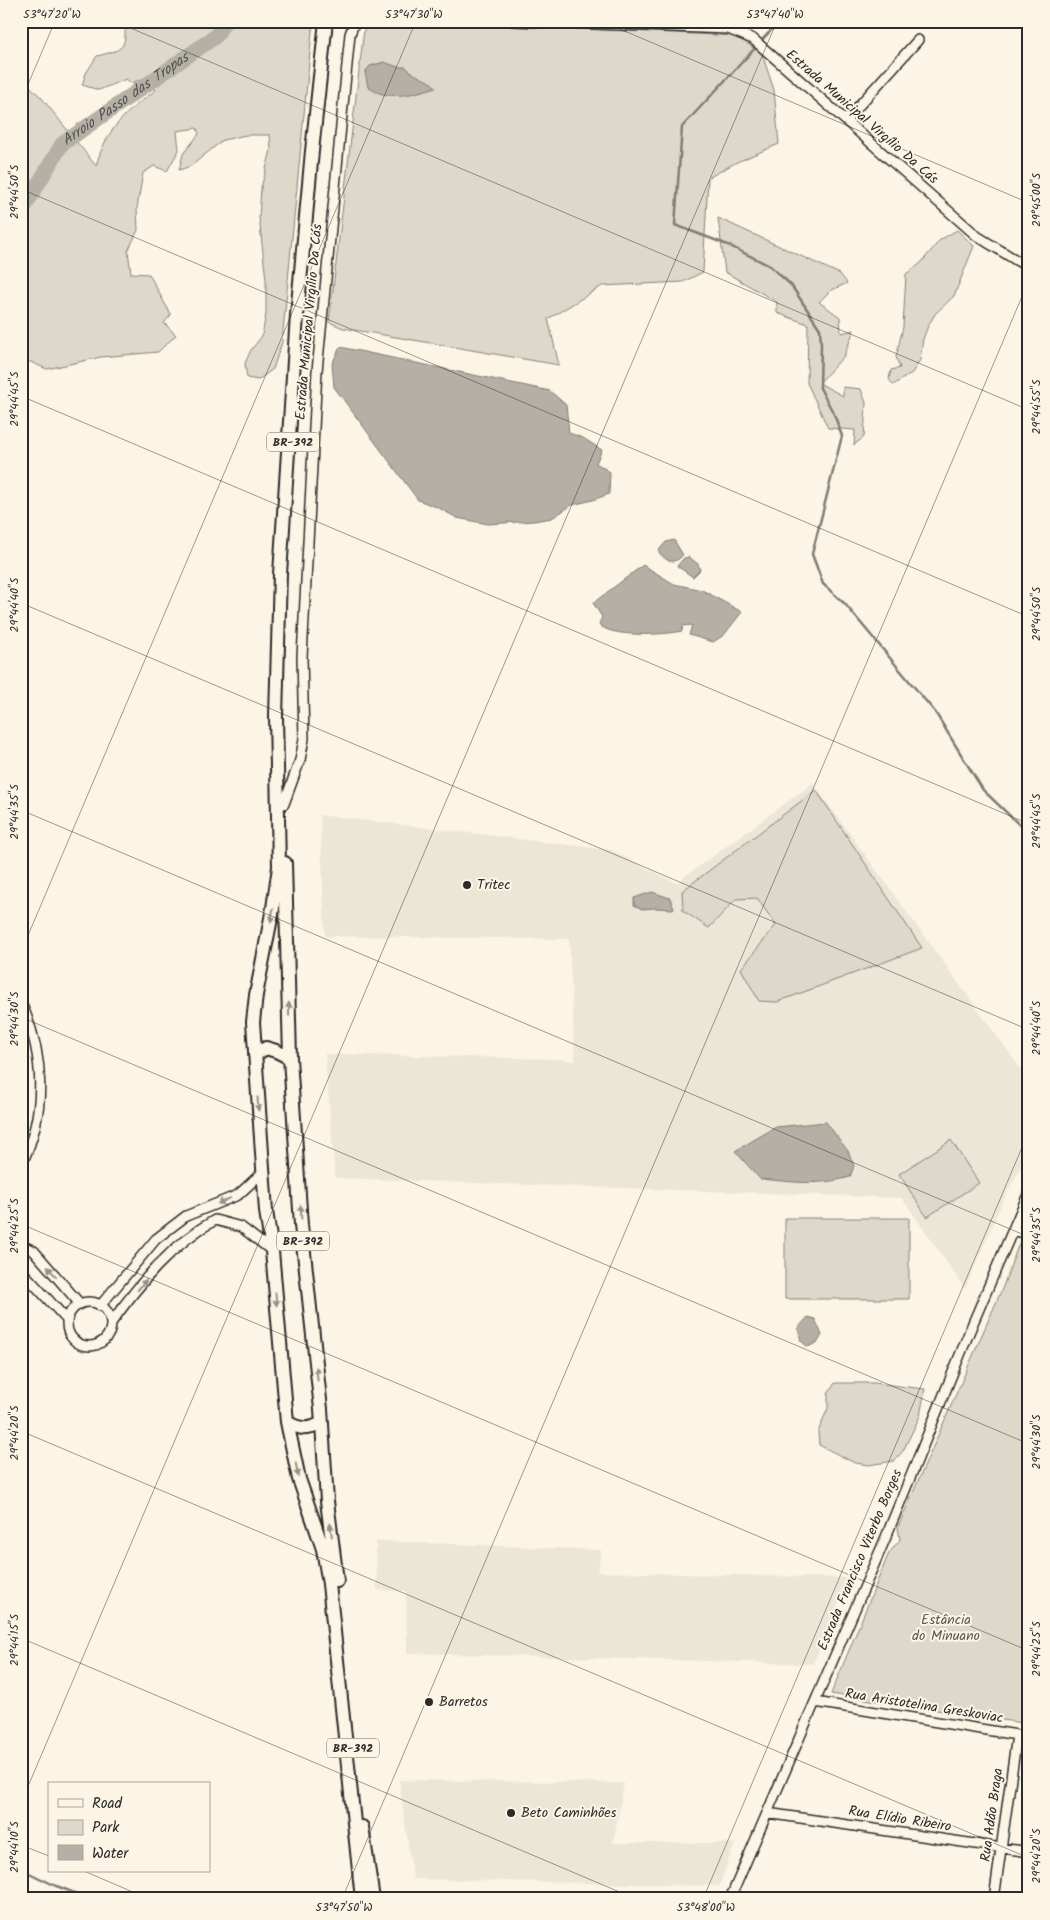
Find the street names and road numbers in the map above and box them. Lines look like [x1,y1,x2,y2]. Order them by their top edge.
street label: Estrada Municipal Virgílio Da Cás [781,44,943,190]
street label: Estrada Municipal Virgílio Da Cás [289,223,329,421]
road number: BR-392 [267,432,319,452]
road number: BR-392 [277,1232,329,1250]
street label: Estrada Francisco Viterbo Borges [812,1466,908,1654]
street label: Rua Aristotelina Greskoviac [843,1683,1005,1729]
road number: BR-392 [327,1739,379,1758]
street label: Rua Adão Braga [975,1767,1009,1863]
street label: Rua Elídio Ribeiro [847,1800,953,1838]

